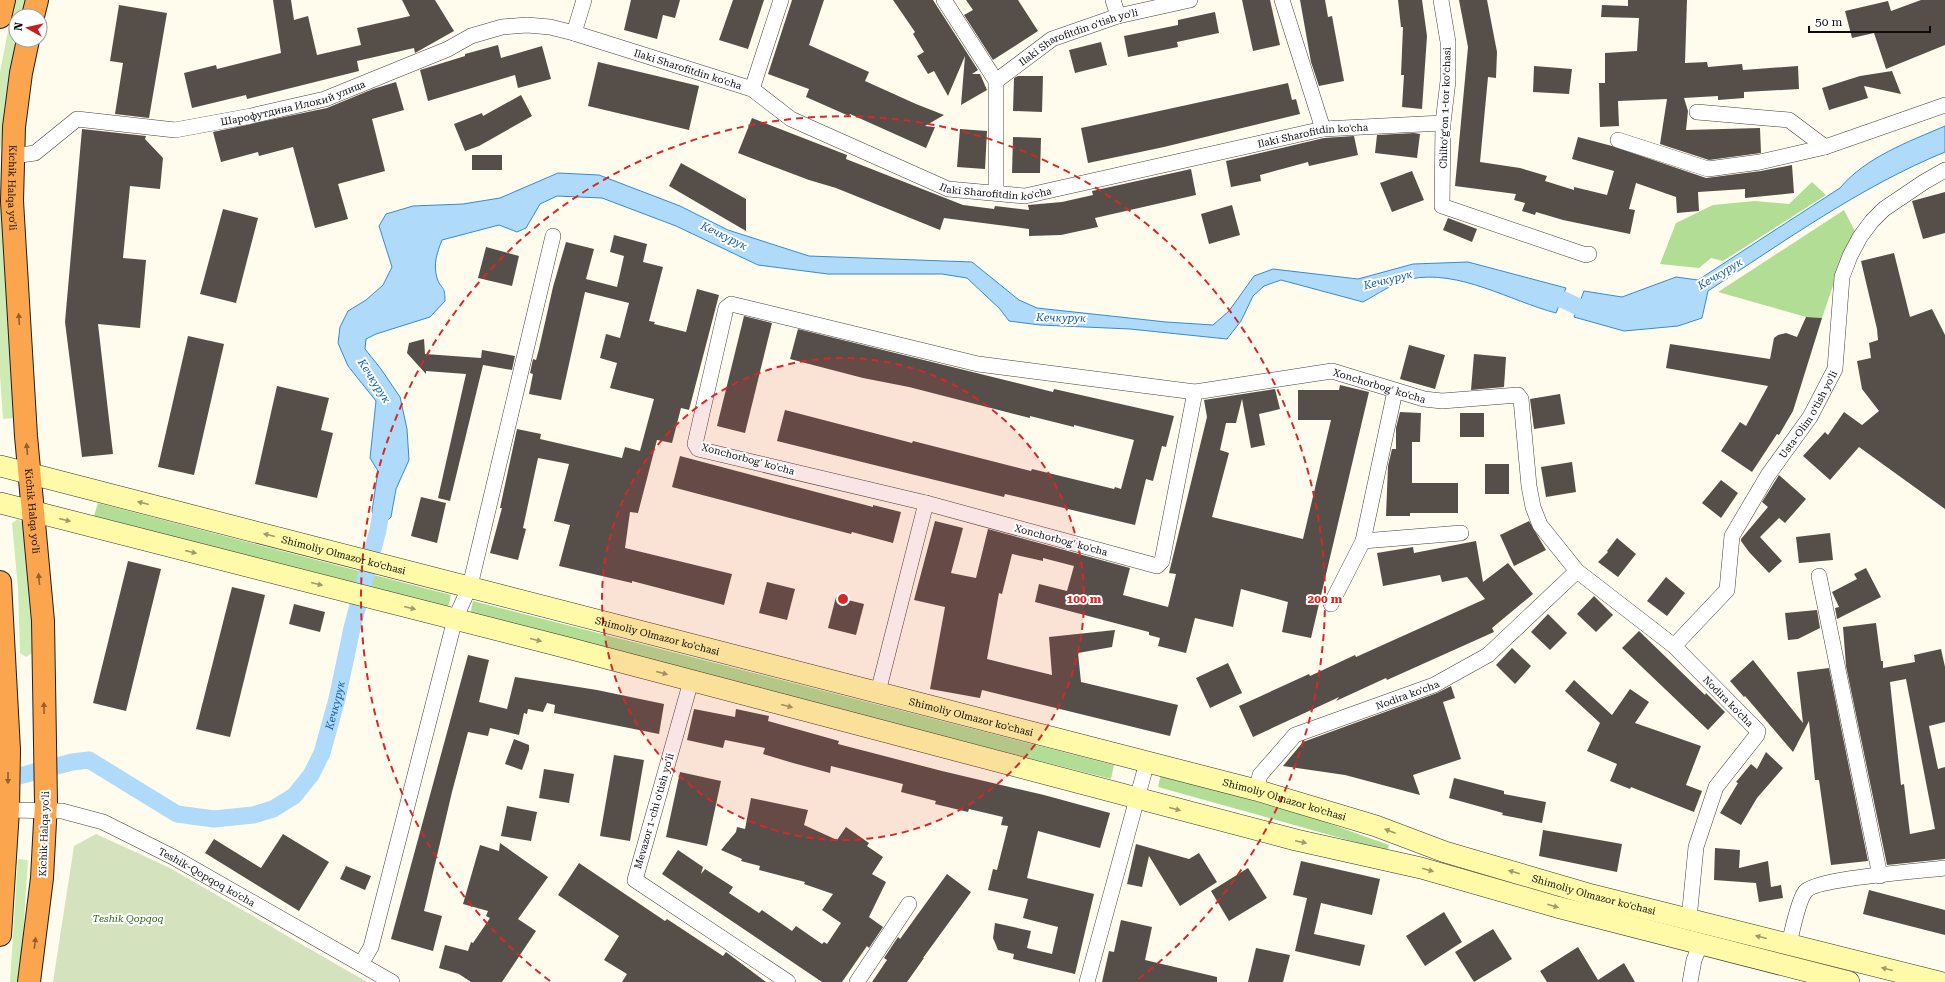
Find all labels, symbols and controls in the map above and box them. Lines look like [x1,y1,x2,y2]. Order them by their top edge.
street label: Ilaki Sharofitdin o'tish yo'li [1017,6,1139,68]
north arrow [8,8,48,48]
scale bar [1809,8,1930,34]
text: 50 m [1815,15,1842,29]
text: N [12,21,26,32]
street label: Ilaki Sharofitdin ko'cha [633,47,744,91]
street label: Chiltoʻgʻon 1-tor koʻchasi [1437,47,1453,169]
street label: Шарофутдина Илокий улица [220,78,367,127]
street label: Ilaki Sharofitdin ko'cha [1256,121,1369,149]
street label: Kichik Halqa yo'li [6,145,19,231]
street label: Ilaki Sharofitdin ko'cha [938,181,1053,202]
water label: Кечкурук [698,219,750,253]
water label: Кечкурук [1694,255,1745,293]
water label: Кечкурук [1361,267,1415,293]
water label: Кечкурук [1035,311,1087,325]
one-way arrow [15,313,22,325]
water label: Кечкурук [354,356,393,406]
street label: Xonchorbog' ko'cha [1332,366,1428,405]
street label: Usta-Olim o'tish yo'li [1777,369,1839,460]
street label: Xonchorbog' ko'cha [700,441,796,477]
one-way arrow [24,443,30,455]
street label: Kichik Halqa yo'li [24,468,42,554]
one-way arrow [136,500,148,506]
one-way arrow [59,517,71,523]
street label: Xonchorbog' ko'cha [1013,522,1109,558]
one-way arrow [262,532,274,538]
street label: Shimoliy Olmazor ko'chasi [280,533,407,576]
one-way arrow [185,549,197,555]
one-way arrow [35,572,42,585]
one-way arrow [310,582,323,588]
centre of rings [836,592,850,606]
text: 100 m [1067,592,1102,606]
text: 200 m [1308,592,1343,606]
one-way arrow [404,605,416,611]
street label: Shimoliy Olmazor ko'chasi [594,614,721,657]
one-way arrow [530,637,542,643]
one-way arrow [656,670,668,676]
street label: Nodira ko'cha [1701,674,1756,729]
street label: Nodira ko'cha [1374,678,1441,711]
water label: Кечкурук [322,679,347,732]
street label: Shimoliy Olmazor ko'chasi [908,695,1034,738]
one-way arrow [41,702,48,714]
one-way arrow [782,703,794,709]
street label: Mevazor 1-chi o'tish yo'li [632,752,676,870]
one-way arrow [5,772,12,784]
street label: Shimoliy Olmazor ko'chasi [1222,776,1347,822]
street label: Kichik Halqa yo'li [37,791,51,877]
one-way arrow [1170,806,1182,812]
one-way arrow [1384,828,1396,834]
one-way arrow [1295,839,1308,845]
street label: Teshik-Qopqoq ko'cha [157,845,258,909]
one-way arrow [1422,867,1434,873]
one-way arrow [1507,869,1519,875]
street label: Shimoliy Olmazor ko'chasi [1531,872,1657,916]
one-way arrow [1547,903,1559,909]
park label: Teshik Qopqoq [92,913,164,924]
one-way arrow [1755,934,1767,940]
one-way arrow [31,937,38,949]
one-way arrow [1881,966,1893,972]

